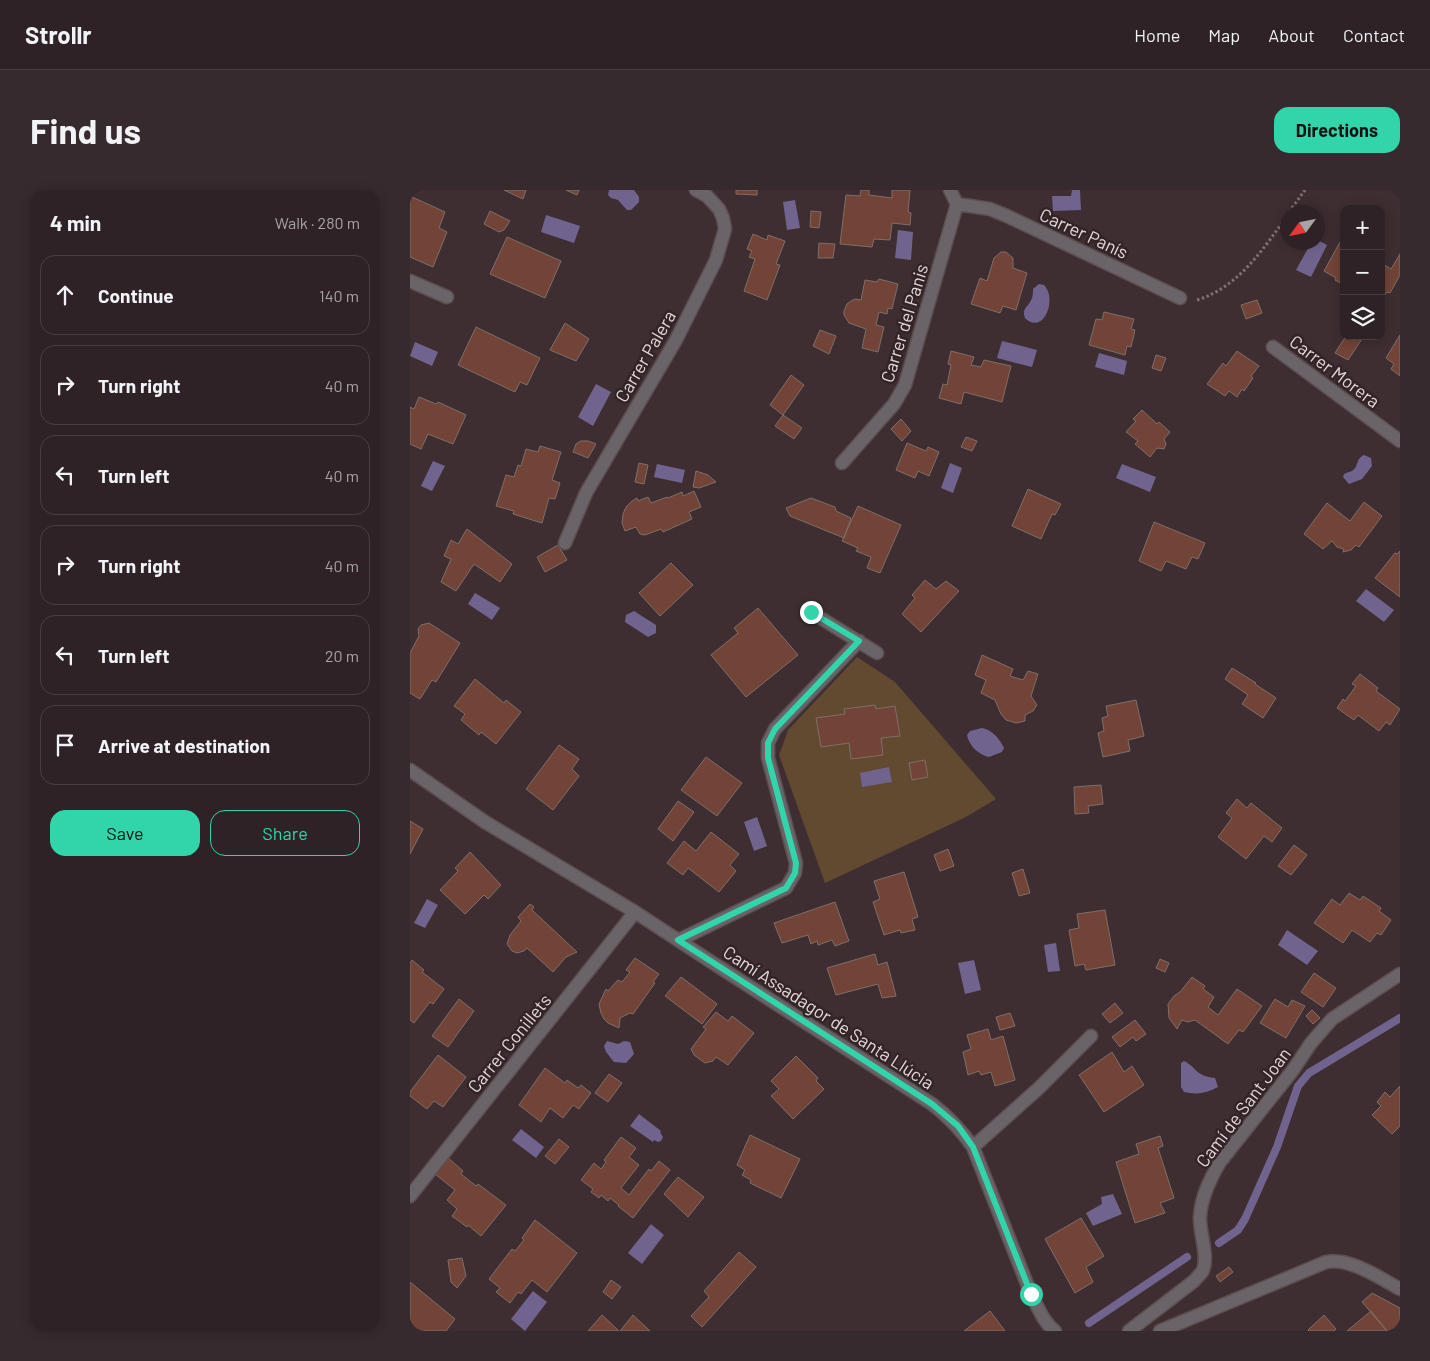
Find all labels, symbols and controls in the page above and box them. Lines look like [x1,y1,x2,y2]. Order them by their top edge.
text: Strollr [25,20,92,49]
text: Home [1134,24,1180,46]
text: Map [1208,24,1240,46]
text: About [1268,24,1315,46]
text: Contact [1343,24,1405,46]
button: Directions [1274,107,1400,153]
text: Find us [30,109,141,151]
street label: Carrer Panís [1036,203,1132,263]
north arrow [1280,205,1325,250]
map controls [1340,205,1385,340]
button: + [1340,205,1385,250]
text: 4 min [50,210,101,235]
text: Walk · 280 m [275,213,360,232]
button: − [1340,250,1385,295]
street label: Carrer del Panis [876,261,932,385]
icon: ahead [51,281,79,309]
text: Continue [98,284,174,307]
text: 140 m [319,286,359,305]
button: layers [1340,295,1385,340]
street label: Carrer Palera [610,306,680,406]
street label: Carrer Morera [1286,330,1384,412]
icon: right [51,371,79,399]
text: Turn right [98,374,180,397]
text: 40 m [325,376,359,395]
icon: left [51,461,79,489]
text: Turn left [98,464,169,487]
text: 40 m [325,466,359,485]
icon: right [51,551,79,579]
text: Turn right [98,554,180,577]
text: 40 m [325,556,359,575]
route end [800,601,823,624]
icon: left [51,641,79,669]
text: Turn left [98,644,169,667]
text: 20 m [325,646,359,665]
icon: arrive [51,731,79,759]
text: Arrive at destination [98,734,270,757]
button: Save [50,810,200,856]
button: Share [210,810,360,856]
street label: Camí Assadagor de Santa Llúcia [719,940,939,1094]
street label: Carrer Conillets [462,989,556,1097]
street label: Camí de Sant Joan [1191,1043,1295,1171]
route start [1020,1283,1043,1306]

